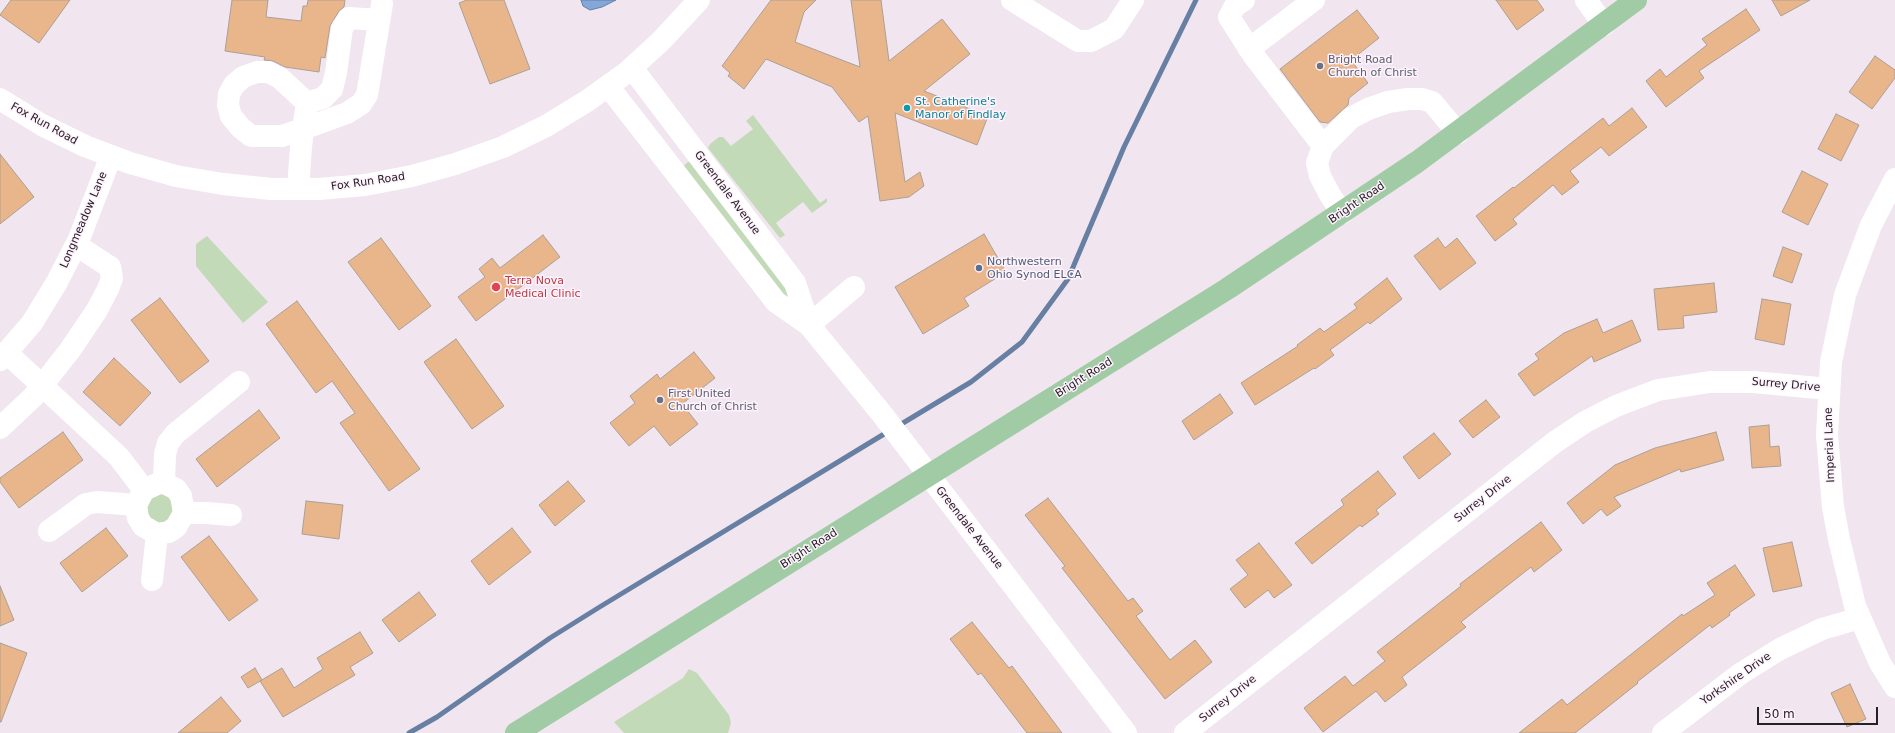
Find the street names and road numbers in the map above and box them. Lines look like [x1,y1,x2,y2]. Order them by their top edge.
street label: Fox Run Road [8,100,80,148]
street label: Greendale Avenue [691,149,763,237]
street label: Longmeadow Lane [58,170,110,270]
street label: Fox Run Road [330,170,406,194]
street label: Bright Road [1327,179,1387,227]
street label: Bright Road [1053,355,1115,401]
street label: Surrey Drive [1751,375,1821,395]
street label: Imperial Lane [1822,407,1838,483]
street label: Surrey Drive [1452,473,1514,525]
street label: Greendale Avenue [933,484,1005,572]
street label: Bright Road [778,526,840,572]
street label: Yorkshire Drive [1698,650,1774,708]
street label: Surrey Drive [1197,673,1259,725]

